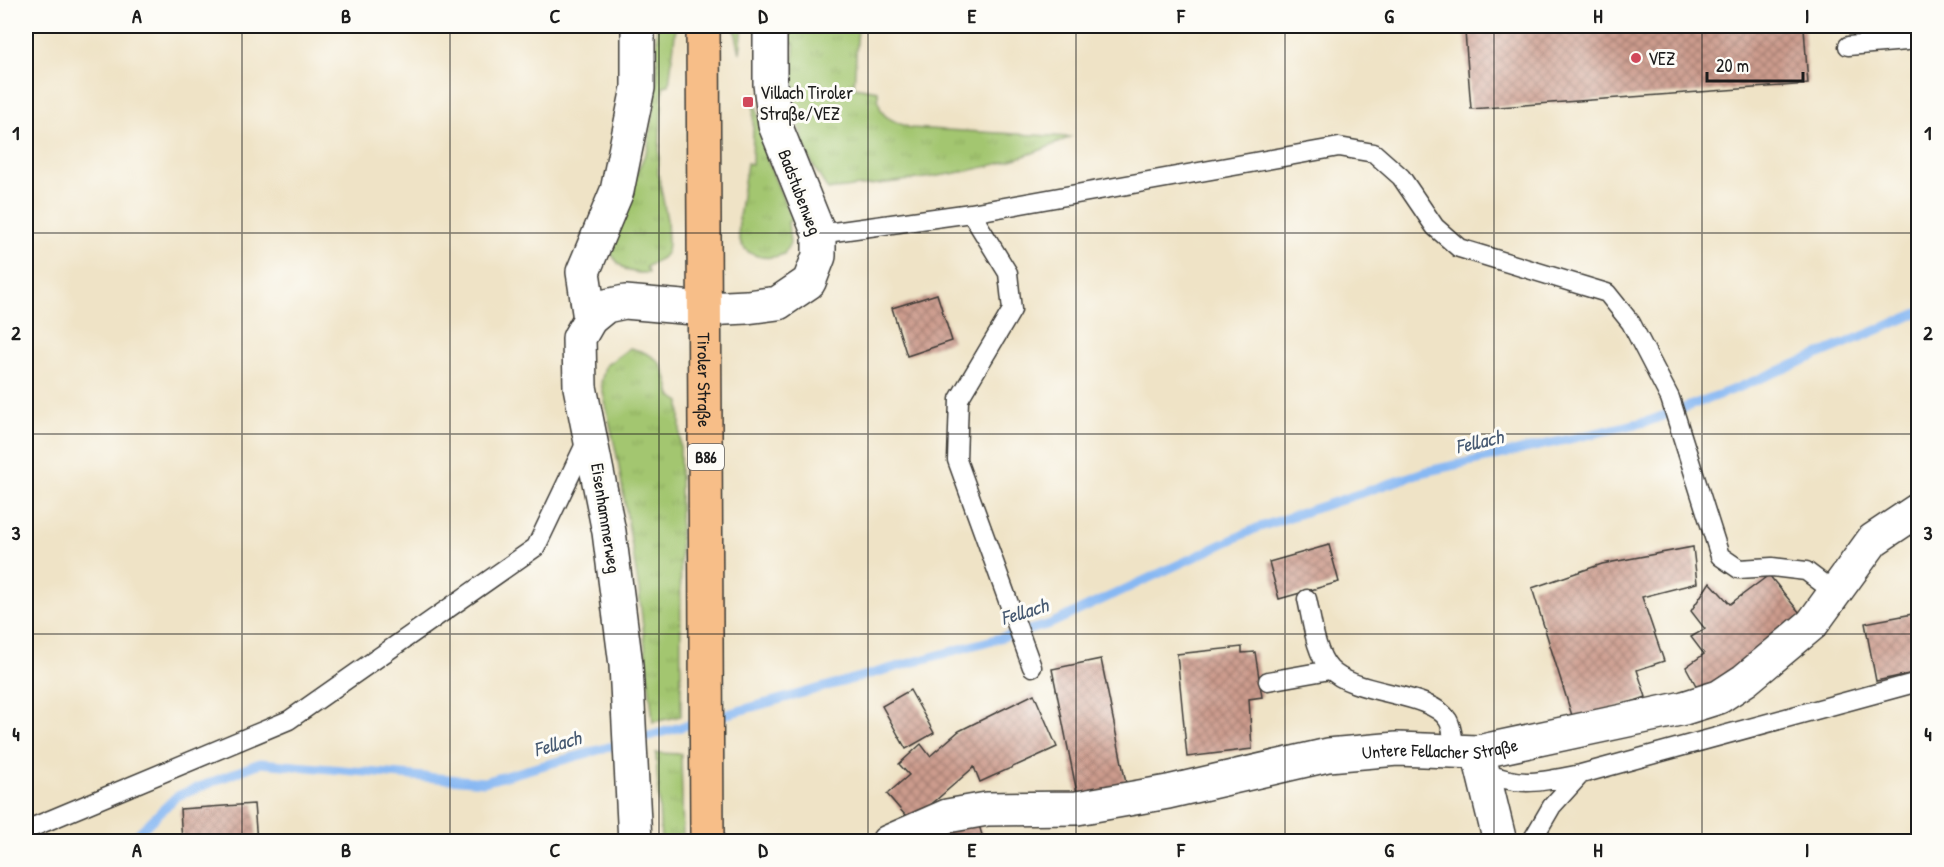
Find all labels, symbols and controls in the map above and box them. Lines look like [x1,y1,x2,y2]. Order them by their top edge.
text: A [132,2,142,29]
text: B [341,2,351,29]
text: C [550,2,561,29]
text: D [758,2,768,29]
text: E [968,2,977,29]
text: F [1176,2,1186,29]
text: G [1384,2,1394,29]
text: H [1593,2,1603,29]
text: I [1805,2,1809,29]
scale bar [1707,45,1803,83]
place label: VEZ [1648,46,1675,71]
marker: VEZ [1629,51,1643,65]
text: 20 m [1716,53,1749,78]
place label: Villach Tiroler Straße/VEZ [760,80,853,126]
marker: Villach Tiroler Straße/VEZ [741,95,755,109]
text: 1 [12,119,20,146]
text: 1 [1924,119,1932,146]
street label: Badstubenweg [772,146,828,238]
text: 2 [11,319,21,346]
text: 2 [1923,319,1933,346]
street label: Tiroler Straße [692,332,717,428]
water label: Fellach [1453,422,1507,460]
road number: B86 [688,444,724,470]
street label: Eisenhammerweg [585,461,627,575]
text: 3 [12,519,21,546]
text: 3 [1924,519,1933,546]
water label: Fellach [997,591,1052,631]
text: 4 [12,720,20,747]
text: 4 [1924,720,1932,747]
water label: Fellach [530,723,585,763]
street label: Untere Fellacher Straße [1361,731,1520,765]
text: A [132,836,142,863]
text: B [341,836,351,863]
text: C [550,836,561,863]
text: D [758,836,768,863]
text: E [968,836,977,863]
text: F [1176,836,1186,863]
text: G [1384,836,1394,863]
text: H [1593,836,1603,863]
text: I [1805,836,1809,863]

